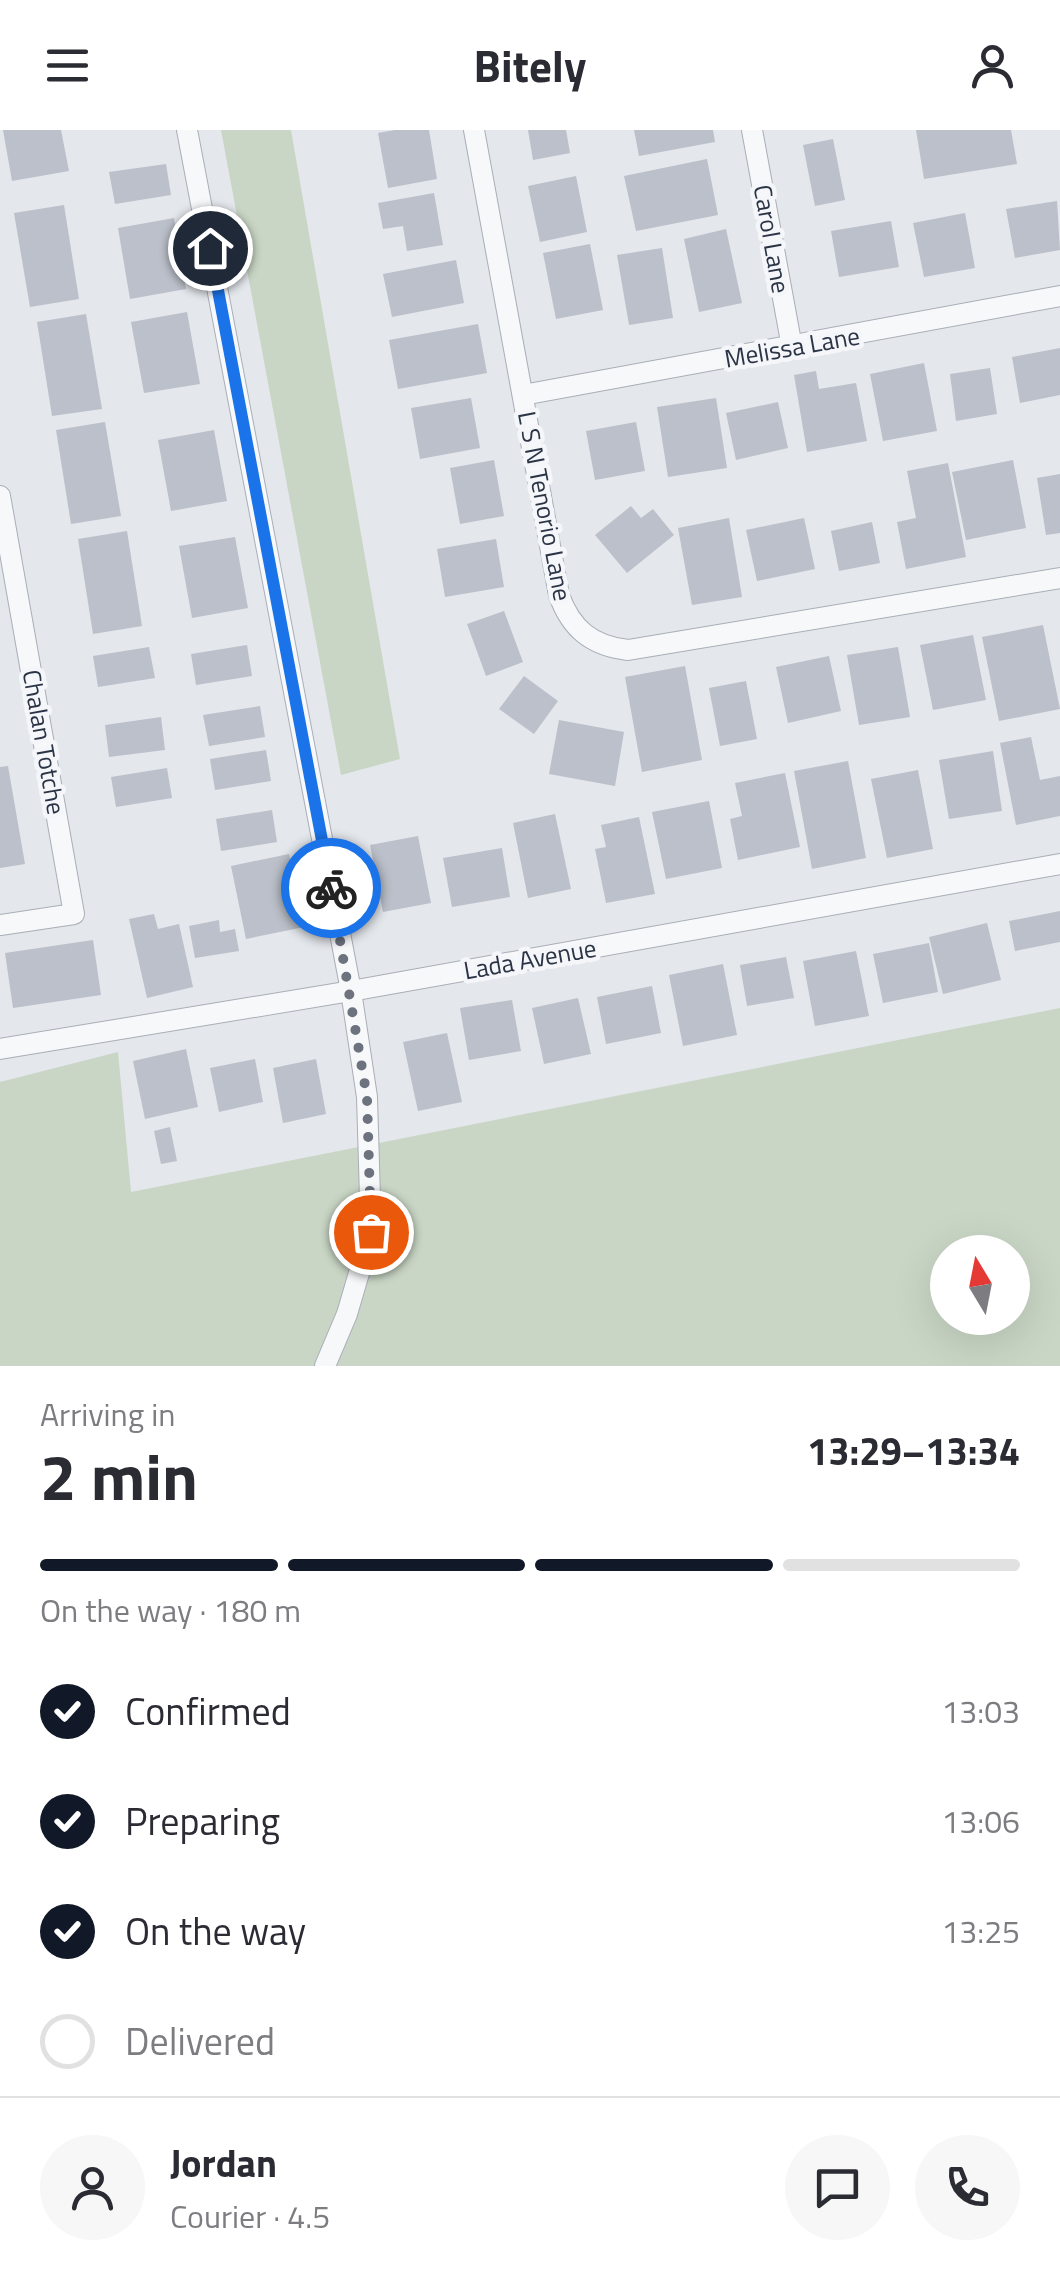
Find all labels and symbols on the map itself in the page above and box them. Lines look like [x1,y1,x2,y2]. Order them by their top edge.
street label: Carol Lane [744,182,800,296]
pin [168,206,253,291]
street label: Melissa Lane [721,316,863,378]
street label: L S N Tenorio Lane [508,408,582,604]
street label: Chalan Totche [13,667,75,817]
courier [281,838,381,938]
street label: Lada Avenue [461,929,599,989]
pin [329,1190,414,1275]
north arrow [930,1235,1030,1335]

